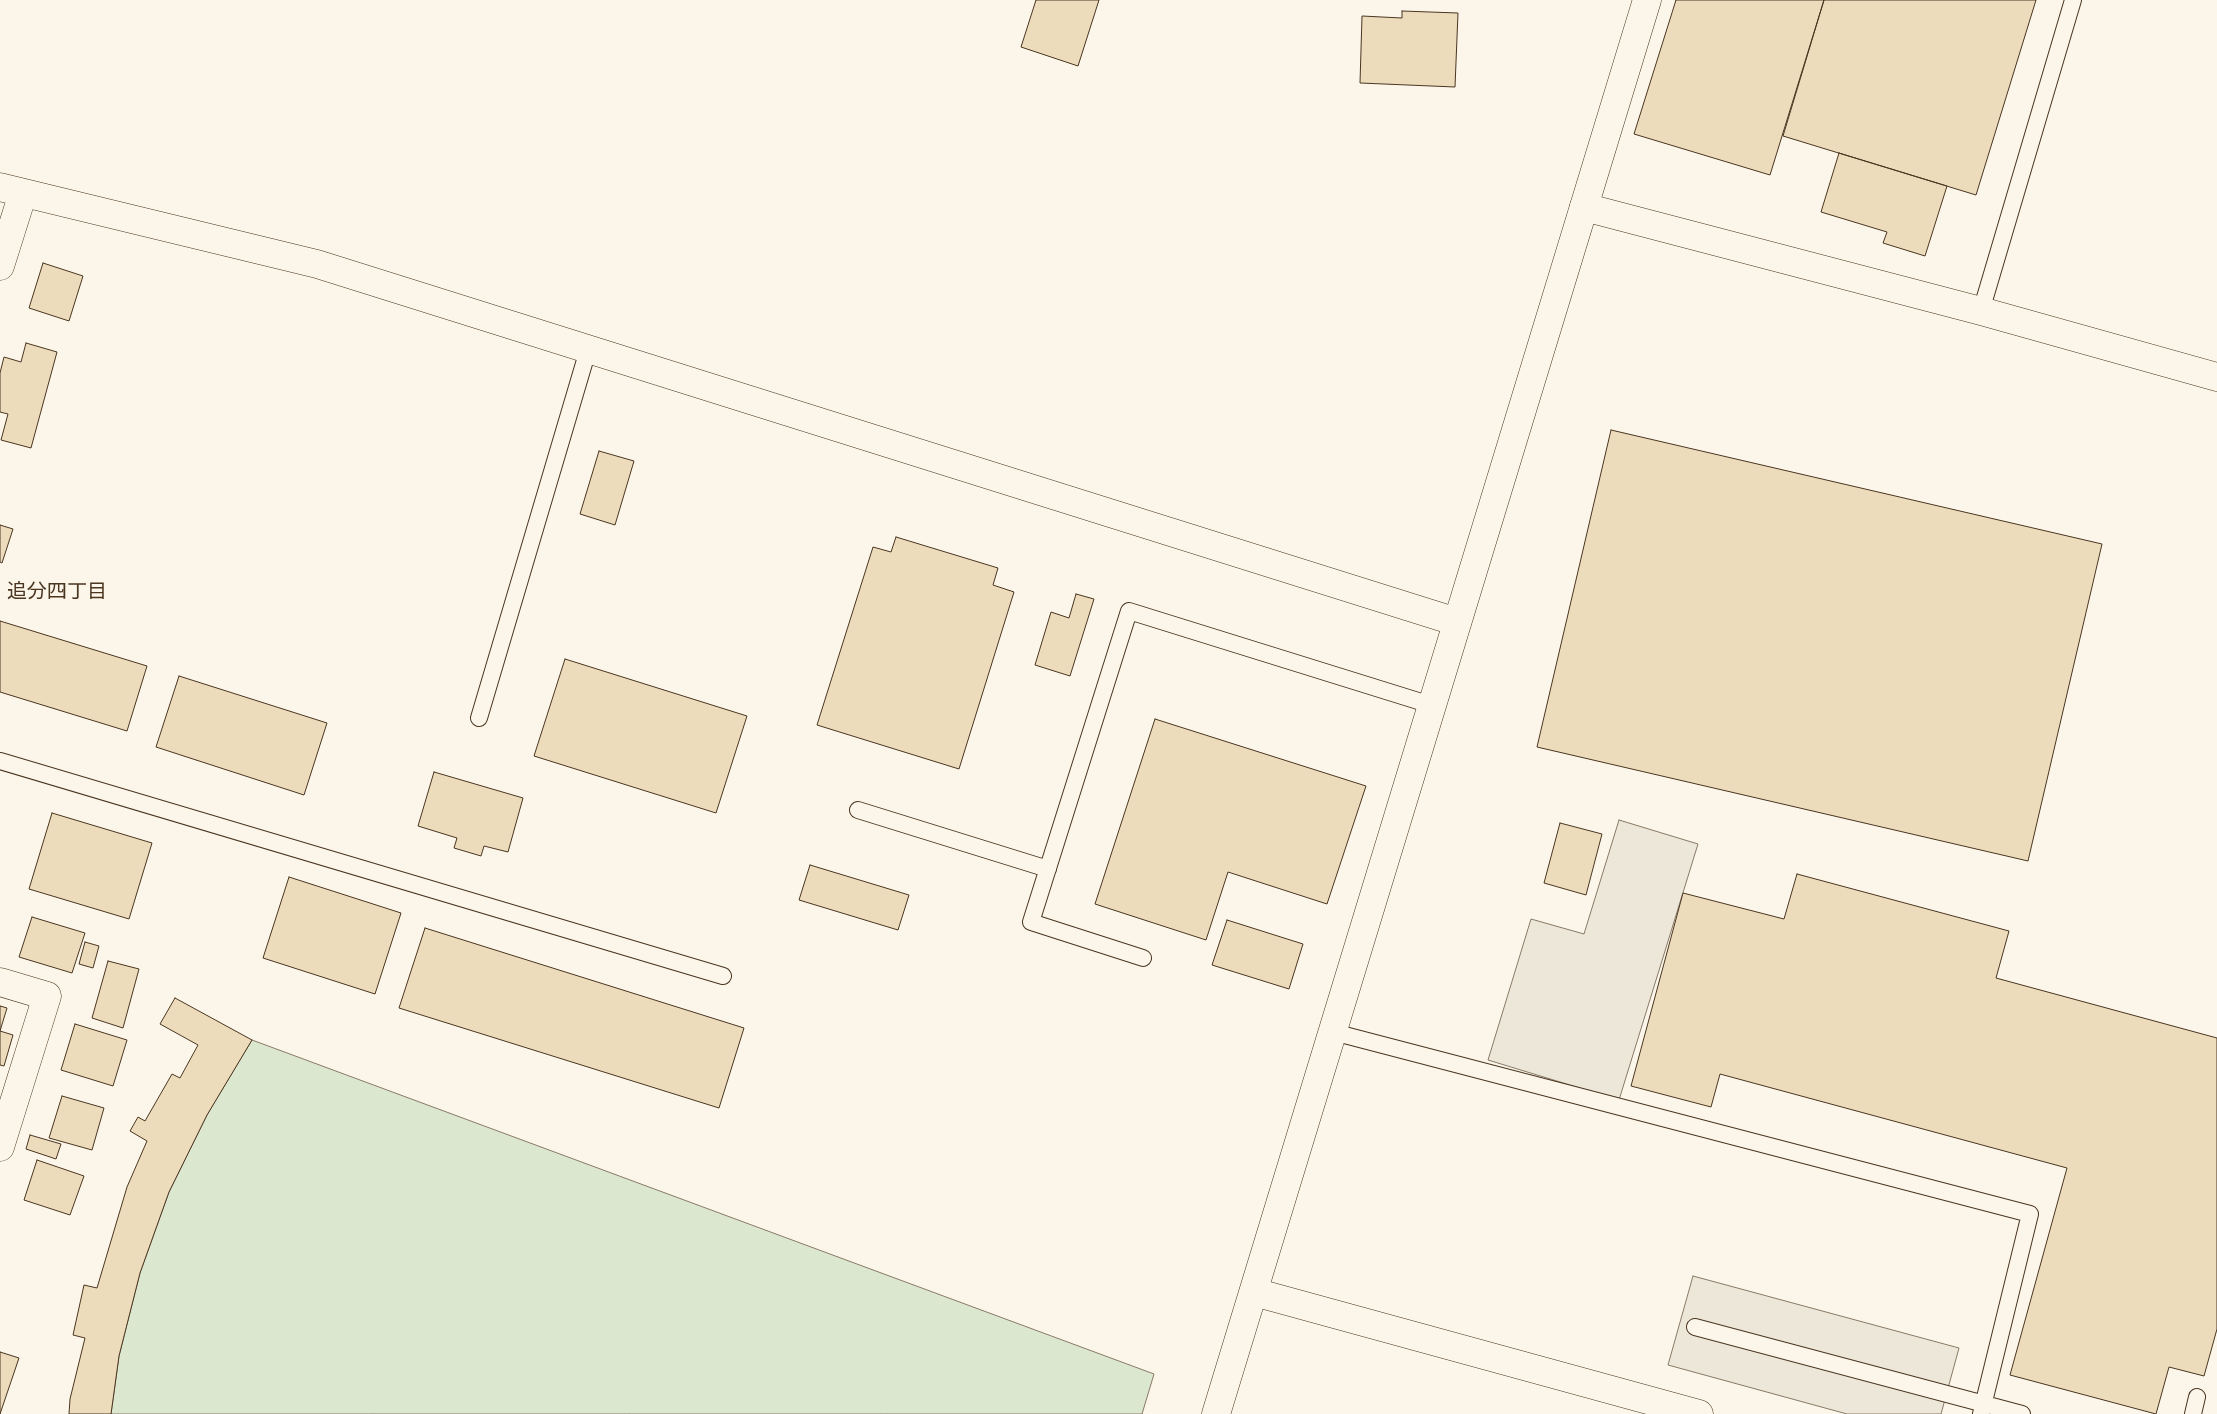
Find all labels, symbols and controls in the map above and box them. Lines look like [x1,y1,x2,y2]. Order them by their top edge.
district label: 追分四丁目 [7,580,107,604]

